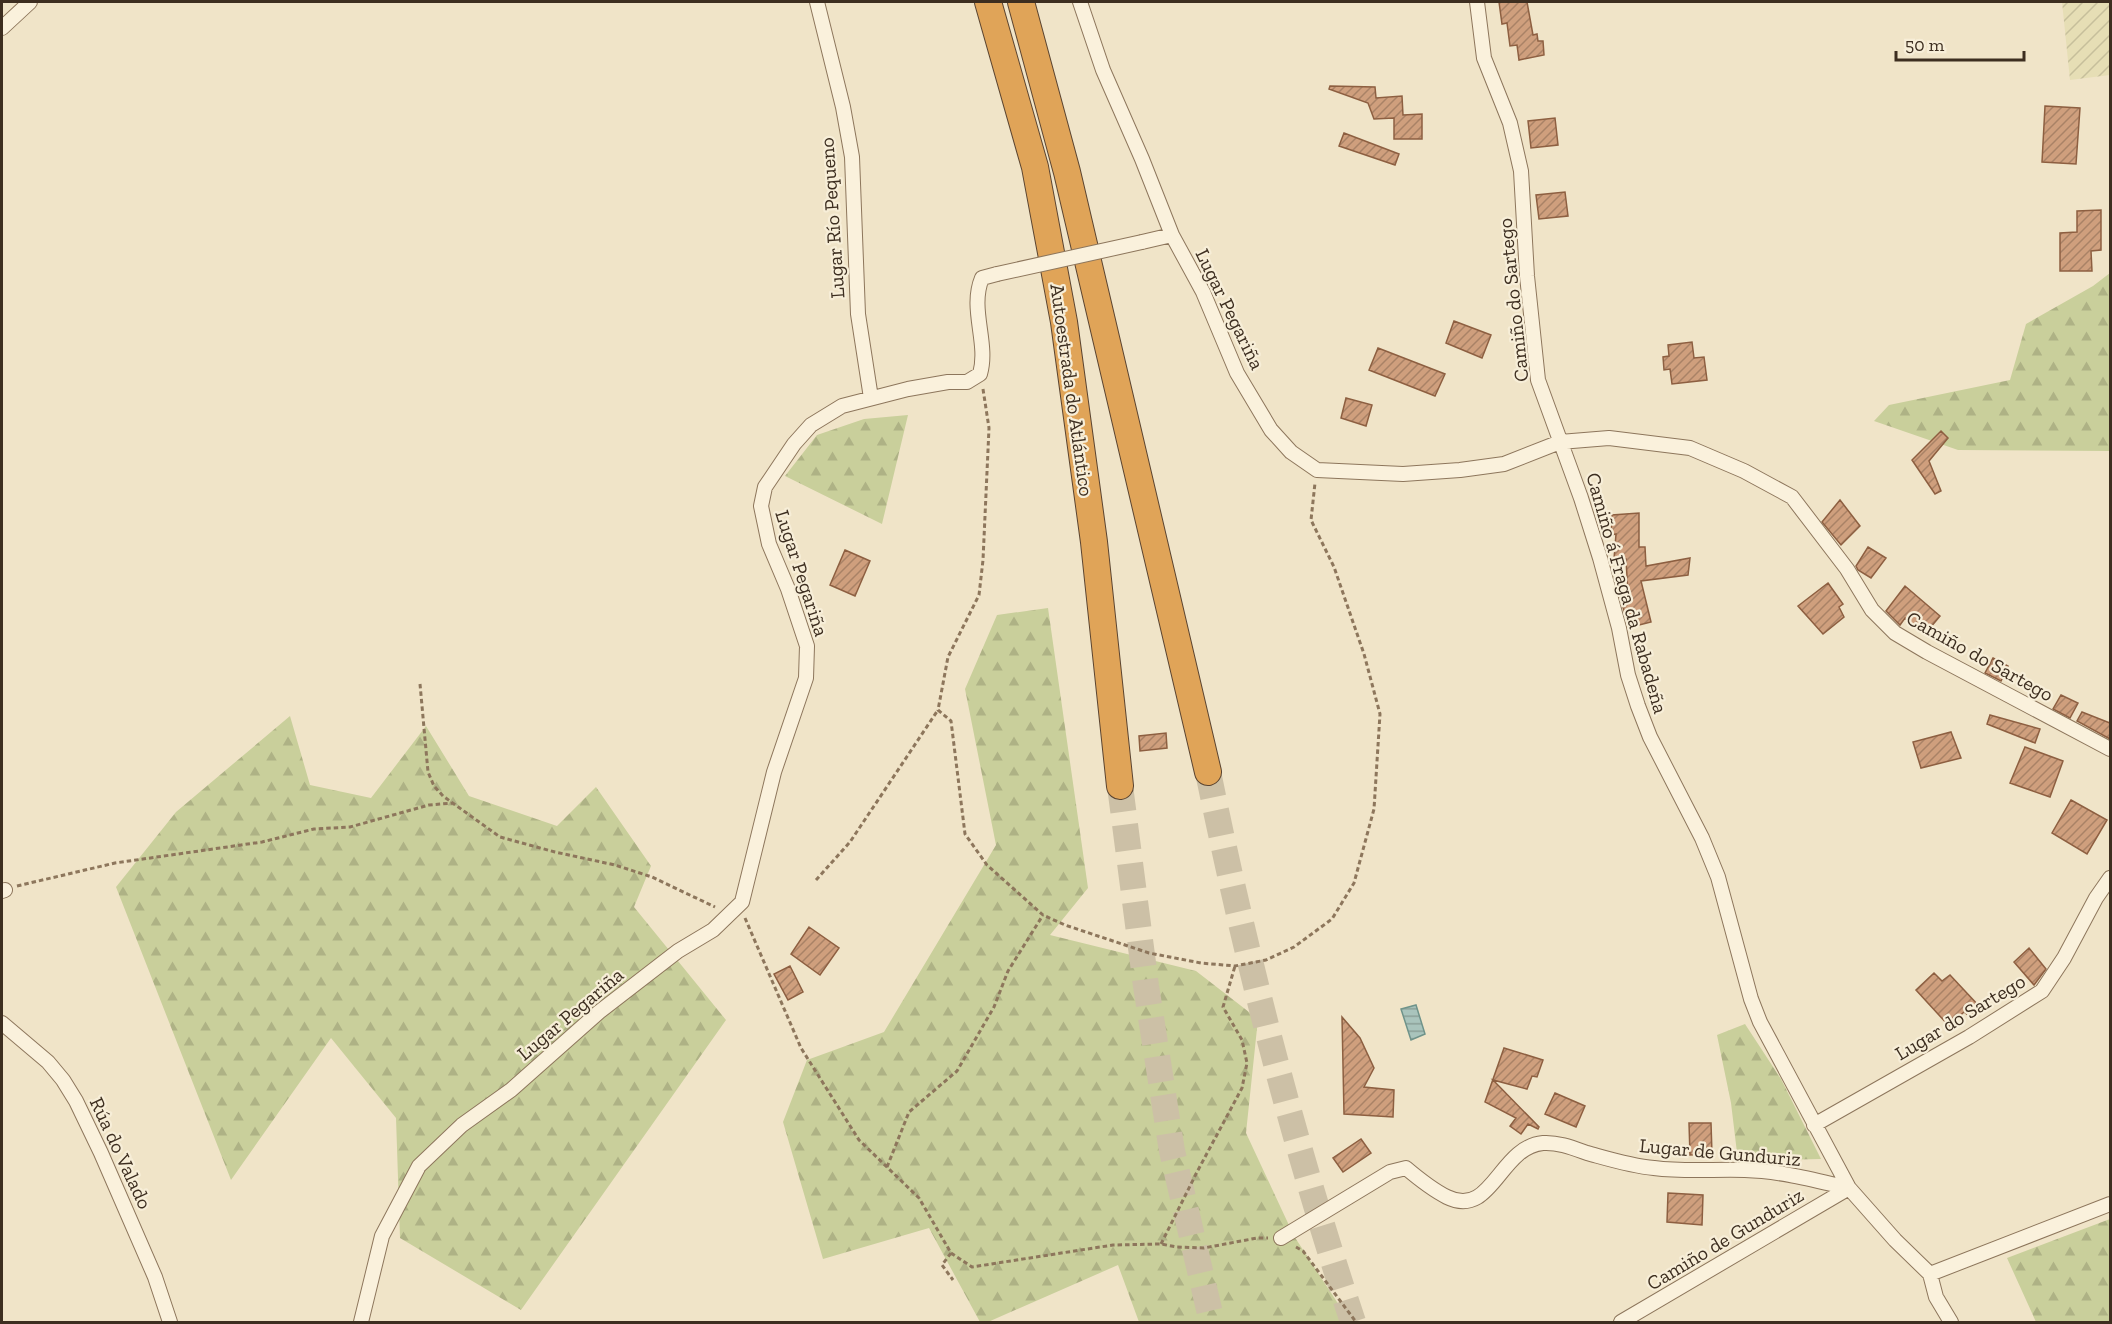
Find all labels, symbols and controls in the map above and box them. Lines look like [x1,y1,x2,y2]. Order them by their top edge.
scale bar [1896,24,2024,62]
text: 50 m [1905,34,1945,56]
street label: Lugar Río Pequeno [814,137,850,299]
street label: Camiño do Sartego [1492,217,1534,383]
street label: Lugar Pegariña [1190,245,1270,374]
street label: Autoestrada do Atlántico [1045,282,1099,498]
street label: Camiño á Fraga da Rabadeña [1581,470,1673,716]
street label: Lugar Pegariña [770,507,834,640]
street label: Camiño do Sartego [1902,606,2058,706]
street label: Lugar Pegariña [512,962,628,1065]
street label: Lugar do Sartego [1890,969,2030,1065]
street label: Rúa do Valado [85,1093,157,1213]
street label: Lugar de Gunduriz [1638,1133,1802,1171]
street label: Camiño de Gunduriz [1642,1183,1808,1295]

